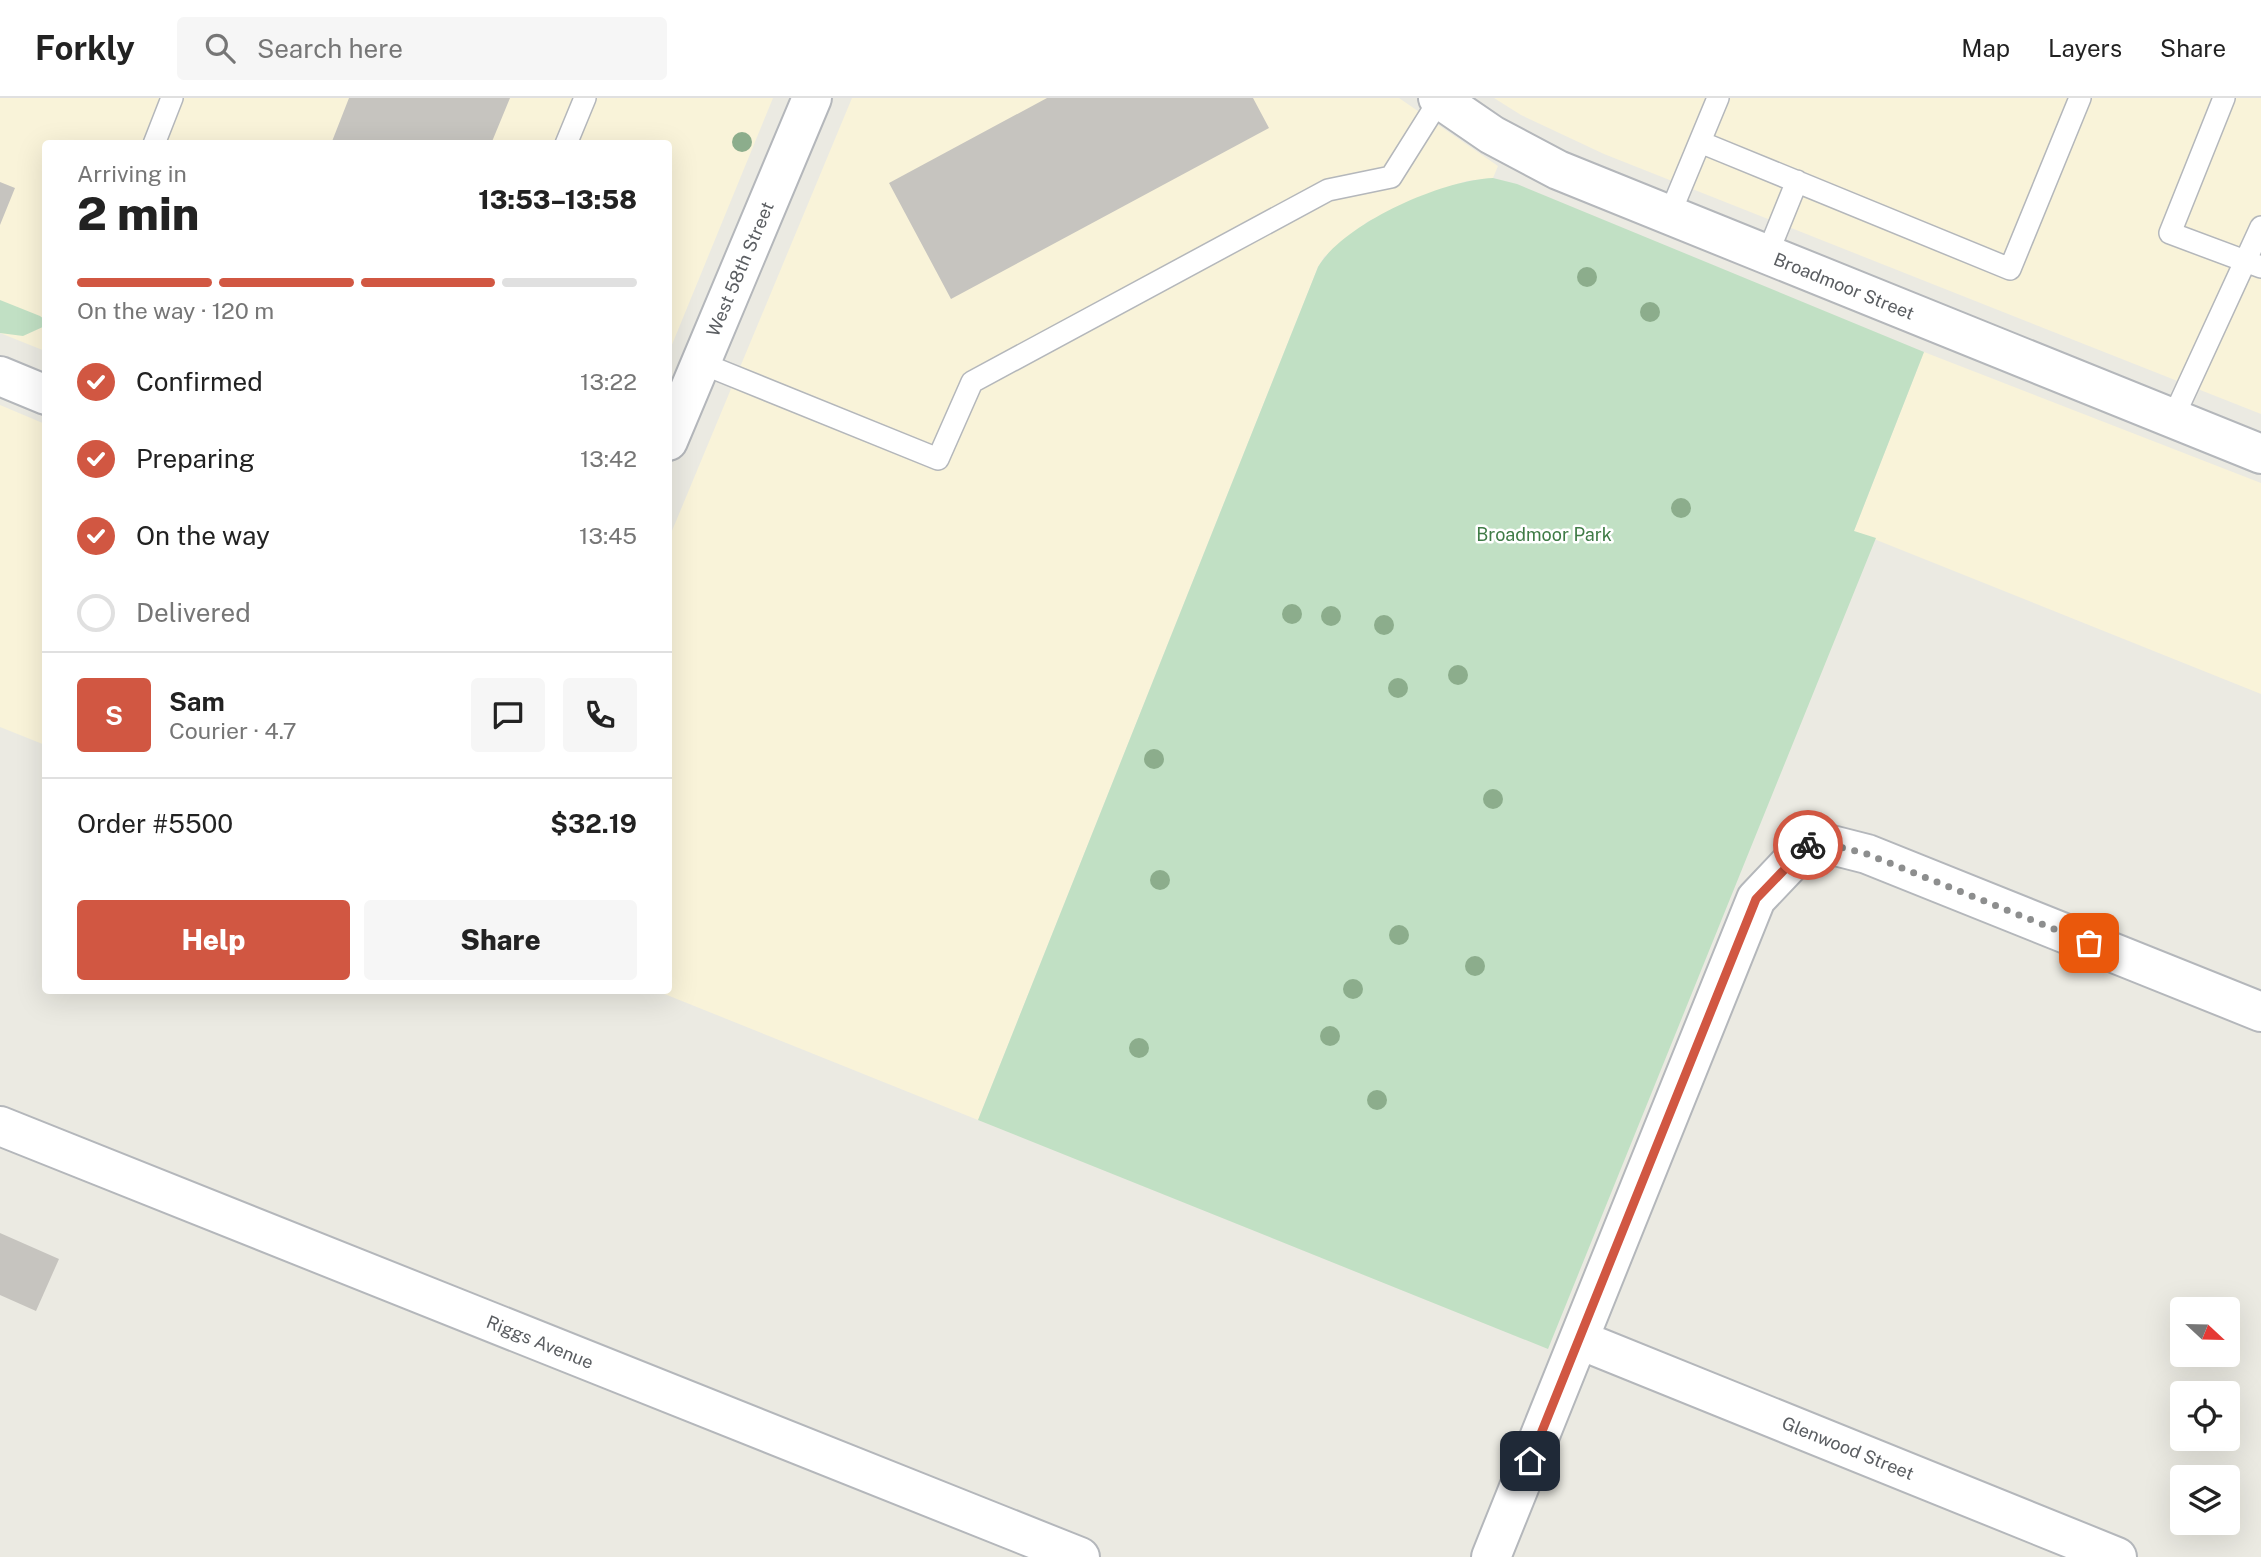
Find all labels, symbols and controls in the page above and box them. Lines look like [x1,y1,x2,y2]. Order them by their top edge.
search box [177,17,667,80]
text: Forkly [35,29,135,67]
icon: search [201,29,239,67]
text: Search here [257,33,403,64]
text: Map [1961,34,2010,62]
text: Layers [2048,34,2122,62]
text: Share [2160,34,2226,62]
text: Arriving in [77,160,187,187]
text: 13:53–13:58 [478,184,637,215]
text: 2 min [77,186,199,240]
street label: West 58th Street [702,198,778,340]
street label: Broadmoor Street [1771,248,1917,324]
text: On the way · 120 m [77,297,274,324]
icon: check [77,363,115,401]
text: Confirmed [136,366,263,397]
text: 13:22 [580,368,637,395]
icon: check [77,440,115,478]
text: Preparing [136,443,255,474]
text: 13:42 [580,445,637,472]
icon: check [77,517,115,555]
text: On the way [136,520,270,551]
text: 13:45 [579,522,637,549]
park label: Broadmoor Park [1476,524,1612,545]
text: Delivered [136,597,251,628]
button: chat [471,678,545,752]
button: phone [563,678,637,752]
text: Sam [169,686,225,717]
text: S [105,700,123,731]
text: Courier · 4.7 [169,717,297,744]
text: Order #5500 [77,808,233,839]
text: $32.19 [550,808,637,839]
courier [1773,810,1843,880]
icon: bike [1789,826,1827,864]
button: Help [77,900,350,980]
button: Share [364,900,637,980]
pin [2059,913,2119,973]
icon: bag [2070,924,2108,962]
north arrow [2170,1297,2240,1367]
map controls [2170,1297,2240,1535]
street label: Riggs Avenue [483,1311,597,1373]
button: locate [2170,1381,2240,1451]
street label: Glenwood Street [1779,1412,1917,1484]
pin [1500,1431,1560,1491]
icon: home [1511,1442,1549,1480]
button: layers [2170,1465,2240,1535]

